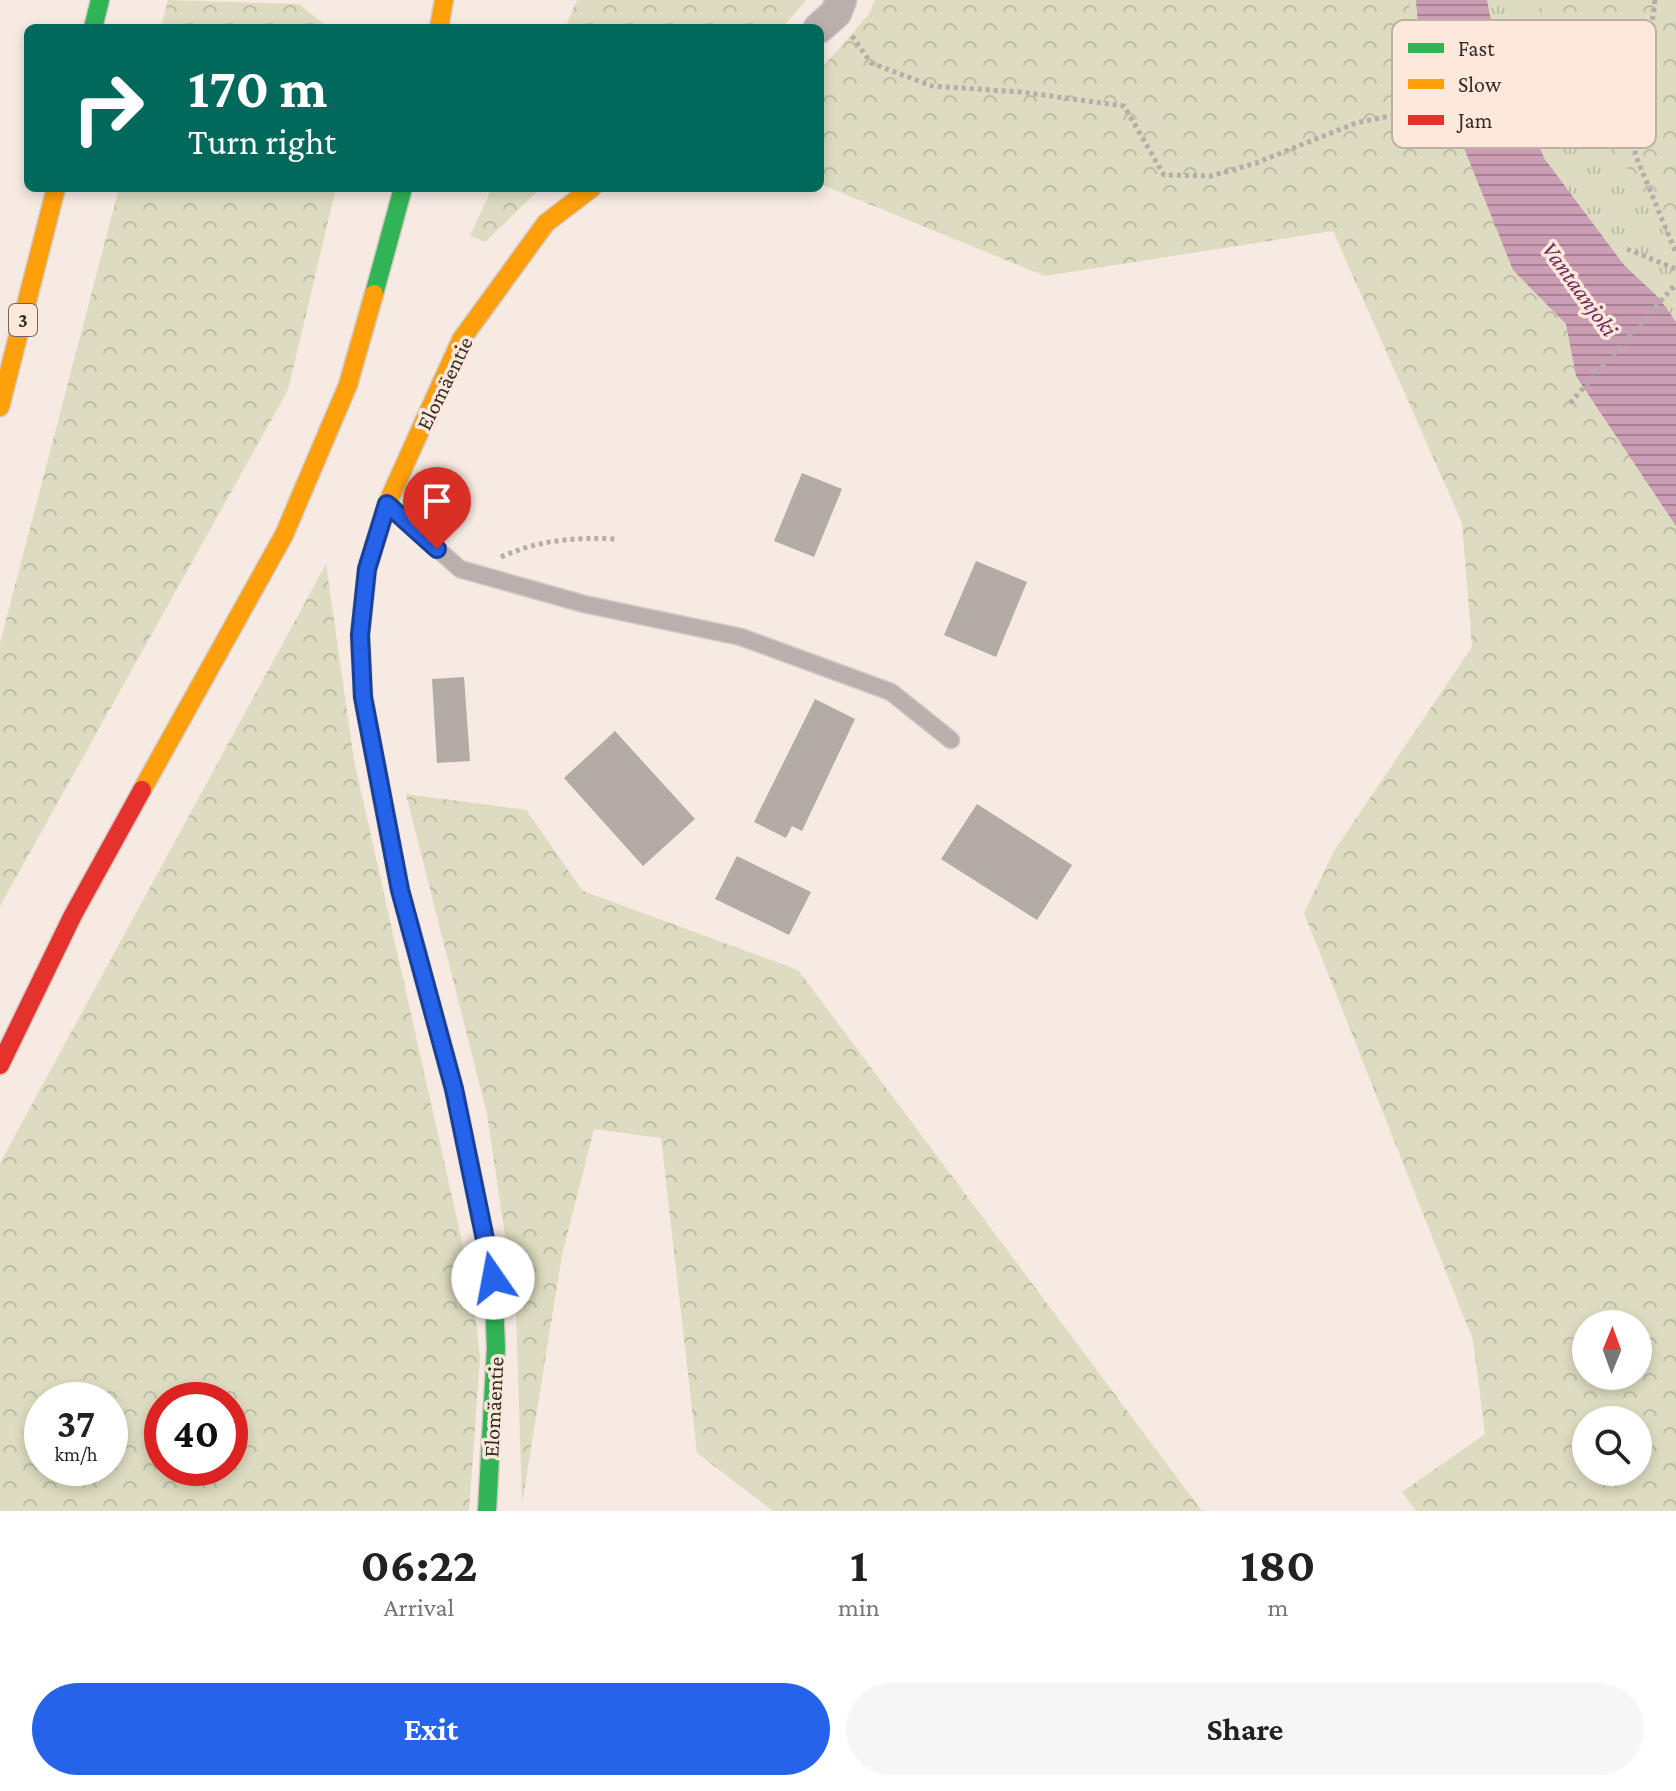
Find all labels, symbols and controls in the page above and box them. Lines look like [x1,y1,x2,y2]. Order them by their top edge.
legend [1392,20,1656,148]
text: Fast [1458,36,1495,61]
icon: right [56,56,160,160]
text: 170 m [188,57,327,119]
text: Slow [1458,72,1502,97]
text: Jam [1456,108,1493,133]
text: Turn right [188,122,336,162]
water label: Vantaanjoki [1536,236,1624,343]
road number: 3 [9,304,37,336]
street label: Elomäentie [411,332,478,434]
pin [403,467,471,549]
icon: arrive [415,479,459,523]
position arrow [451,1236,535,1320]
north arrow [1572,1310,1652,1390]
map controls [1572,1310,1652,1486]
street label: Elomäentie [478,1356,509,1458]
speed limit sign: 40 [144,1382,248,1486]
text: 37 [57,1401,95,1446]
button: search [1572,1406,1652,1486]
text: km/h [54,1443,98,1465]
text: 06:22 [361,1538,478,1591]
text: 1 [850,1538,868,1591]
text: 180 [1240,1538,1315,1591]
text: Arrival [384,1593,454,1622]
text: min [838,1593,880,1622]
text: m [1267,1593,1288,1622]
button: Exit [32,1683,830,1775]
button: Share [846,1683,1644,1775]

